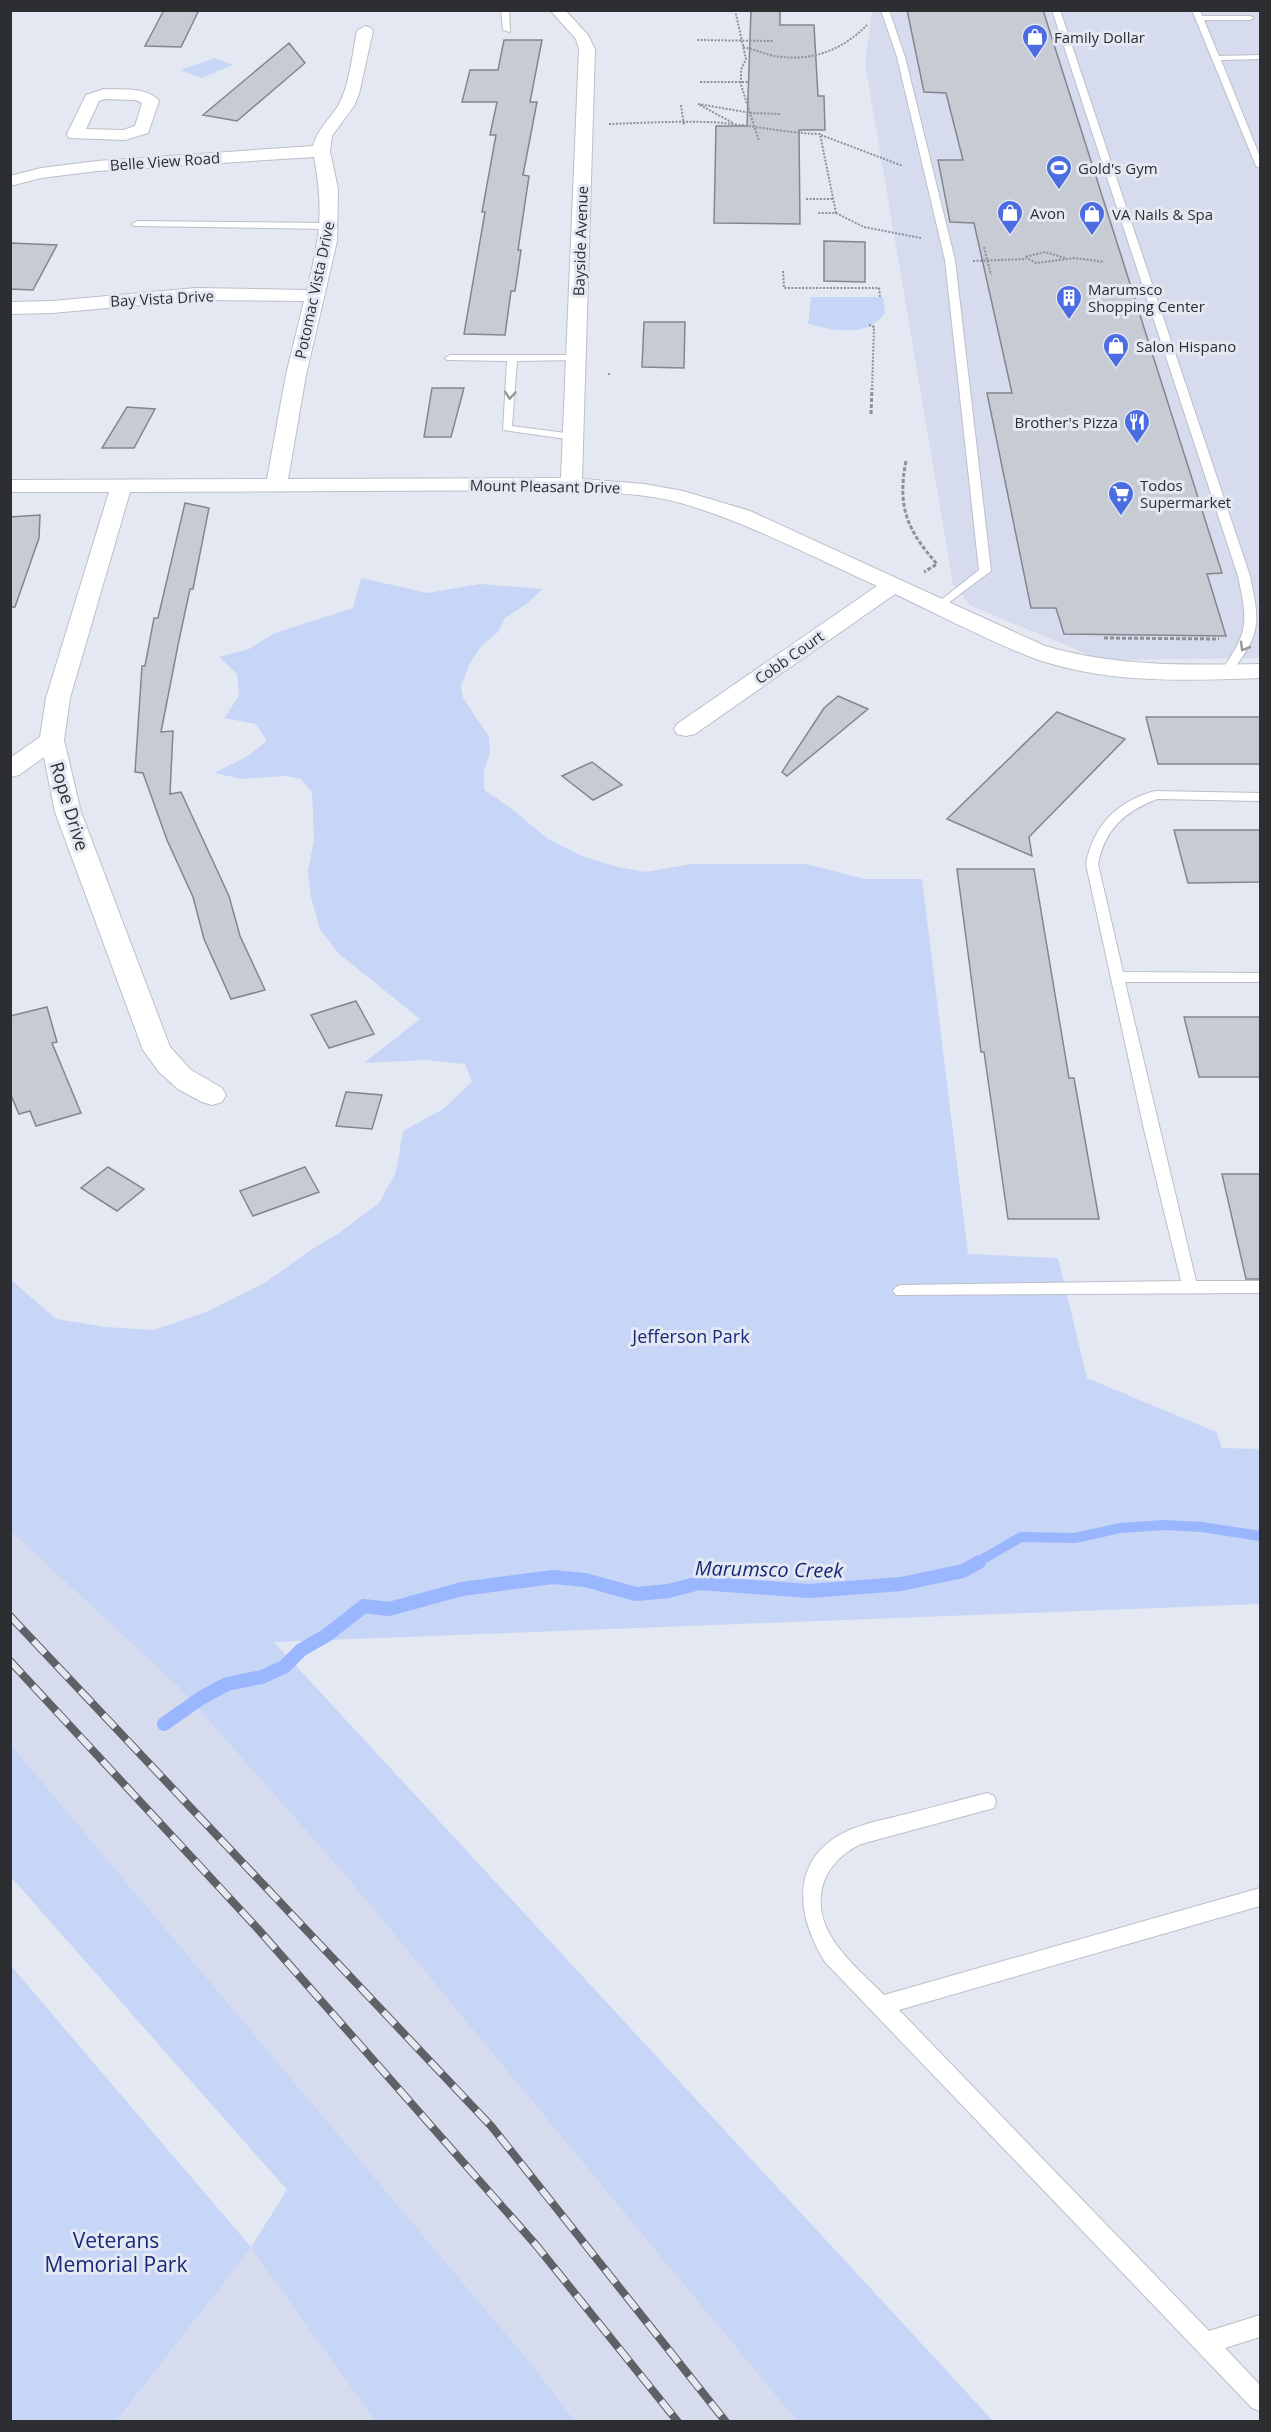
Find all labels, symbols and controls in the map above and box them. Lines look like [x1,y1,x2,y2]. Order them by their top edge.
shop icon: Family Dollar [1020,22,1050,60]
place label: Family Dollar [1054,27,1145,47]
street label: Belle View Road [109,147,221,175]
sports icon: Gold's Gym [1044,153,1074,191]
place label: Gold's Gym [1078,158,1158,178]
street label: Bayside Avenue [568,186,592,296]
shop icon: Avon [995,198,1025,236]
shop icon: VA Nails & Spa [1077,199,1107,237]
place label: Avon [1030,203,1065,223]
place label: VA Nails & Spa [1112,204,1213,224]
street label: Potomac Vista Drive [290,219,338,361]
place label: Marumsco Shopping Center [1088,279,1205,316]
building icon: Marumsco Shopping Center [1054,283,1084,321]
street label: Bay Vista Drive [110,285,214,311]
shop icon: Salon Hispano [1101,331,1131,369]
place label: Salon Hispano [1136,336,1236,356]
one-way arrow [503,390,516,399]
restaurant icon: Brother's Pizza [1122,407,1152,445]
place label: Brother's Pizza [1015,412,1118,432]
street label: Mount Pleasant Drive [470,475,620,497]
place label: Todos Supermarket [1140,475,1231,512]
supermarket icon: Todos Supermarket [1106,479,1136,517]
street label: Cobb Court [751,626,827,688]
one-way arrow [1240,641,1252,651]
street label: Rope Drive [45,759,95,853]
park label: Jefferson Park [630,1324,750,1348]
water label: Marumsco Creek [695,1554,845,1584]
park label: Veterans Memorial Park [45,2226,187,2278]

